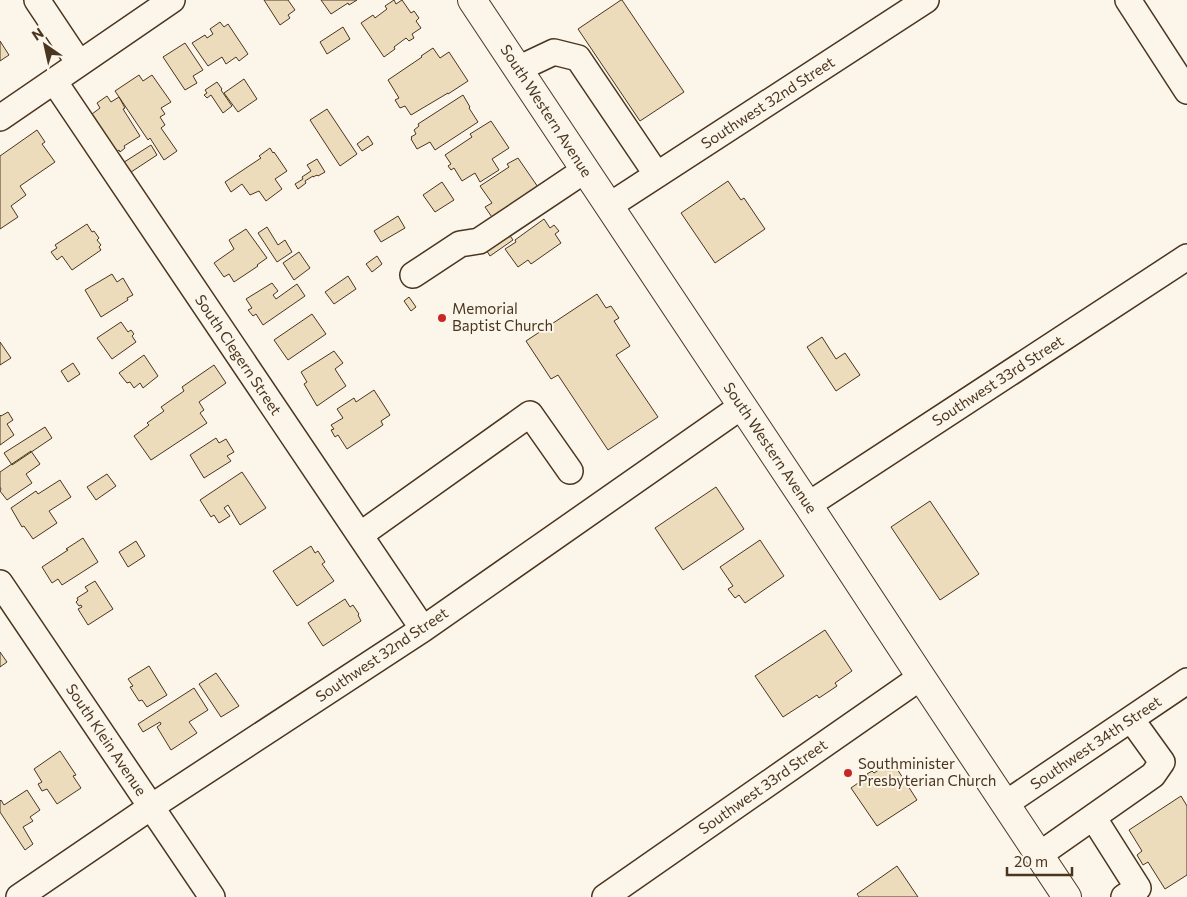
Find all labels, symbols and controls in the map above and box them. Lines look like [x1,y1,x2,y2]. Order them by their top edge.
north arrow [20,20,70,70]
text: N [28,24,47,44]
street label: South Western Avenue [497,41,596,180]
street label: Southwest 32nd Street [697,52,838,152]
street label: South Clegern Street [192,291,286,418]
place label: Memorial Baptist Church [452,299,553,334]
marker: Memorial Baptist Church [436,312,448,324]
street label: Southwest 33rd Street [928,331,1066,429]
street label: South Western Avenue [720,379,821,516]
street label: Southwest 32nd Street [312,603,451,705]
street label: South Klein Avenue [63,680,151,799]
street label: Southwest 34th Street [1027,692,1164,793]
street label: Southwest 33rd Street [695,735,830,837]
place label: Southminister Presbyterian Church [858,754,996,789]
marker: Southminister Presbyterian Church [842,767,854,779]
scale bar [1007,844,1072,876]
text: 20 m [1014,852,1048,870]

